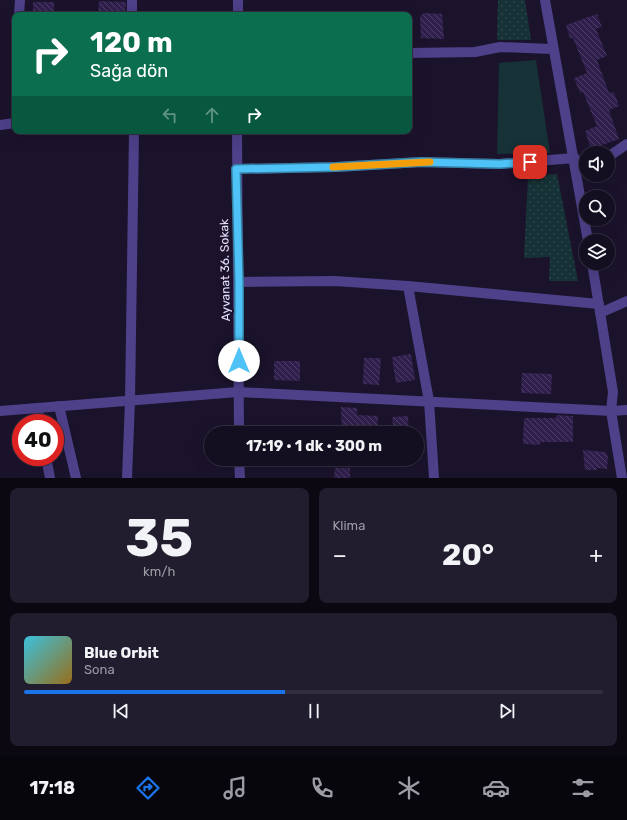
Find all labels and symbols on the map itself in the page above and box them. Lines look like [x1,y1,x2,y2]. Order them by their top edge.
pin [513,145,547,179]
street label: Ayvanat 36. Sokak [217,218,233,321]
position arrow [218,340,260,382]
speed limit sign: 40 [12,414,64,466]

